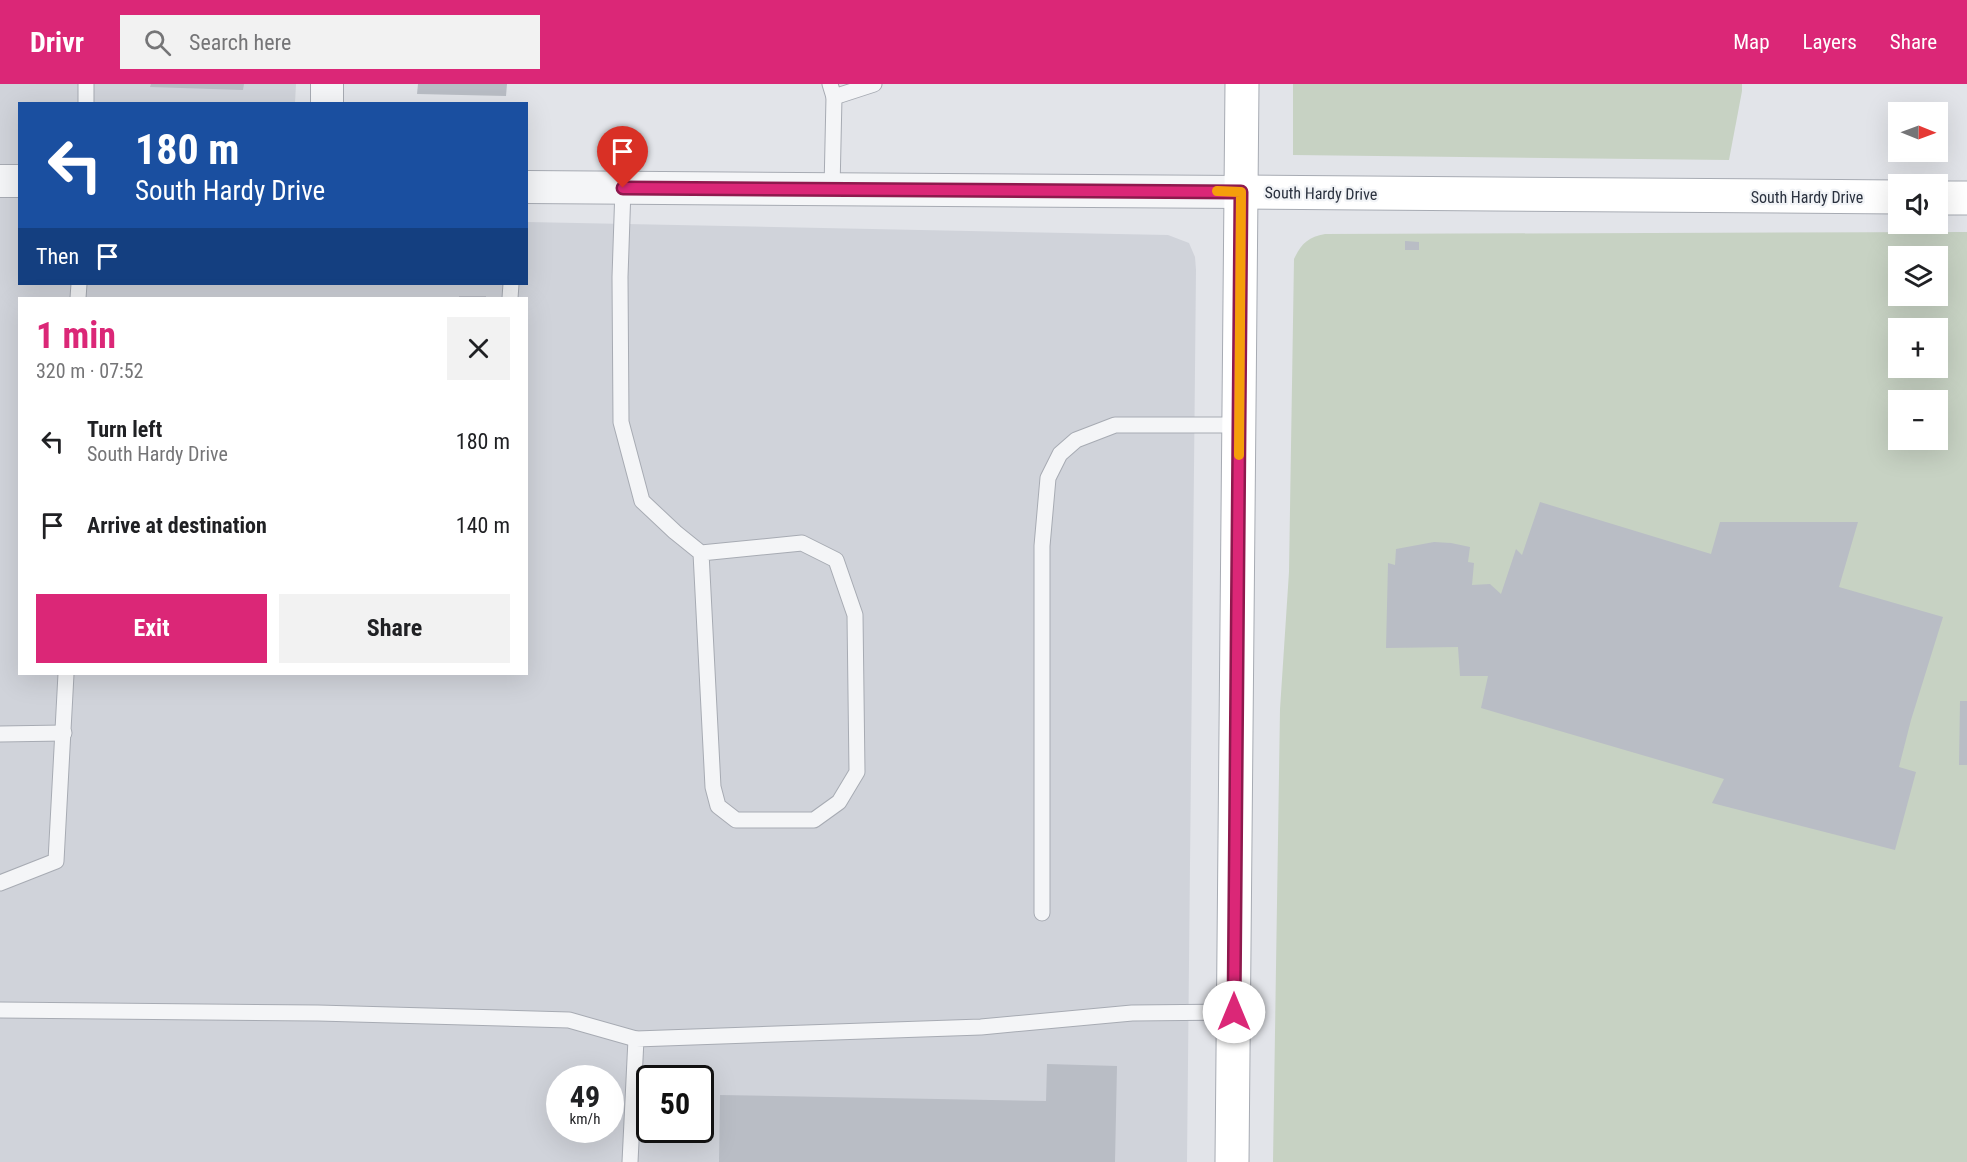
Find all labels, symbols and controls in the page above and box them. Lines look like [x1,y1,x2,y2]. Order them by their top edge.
search box [120,15,540,69]
text: Drivr [30,26,84,59]
icon: search [141,26,174,59]
text: Search here [189,30,291,55]
text: Map [1733,30,1770,54]
text: Layers [1803,30,1857,54]
text: Share [1890,30,1937,54]
north arrow [1888,102,1948,162]
map controls [1888,102,1948,450]
text: 180 m [135,125,240,174]
icon: left [36,126,114,204]
pin [597,126,648,188]
icon: arrive [606,135,639,168]
button: sound [1888,174,1948,234]
text: South Hardy Drive [135,175,325,207]
street label: South Hardy Drive [1264,183,1378,204]
street label: South Hardy Drive [1751,188,1863,207]
icon: arrive [91,240,124,273]
text: Then [36,244,79,269]
button: layers [1888,246,1948,306]
text: 1 min [36,315,116,357]
button: close [447,317,510,380]
button: + [1888,318,1948,378]
text: 320 m · 07:52 [36,359,143,383]
button: − [1888,390,1948,450]
text: Turn left [87,417,162,442]
icon: left [36,425,69,458]
text: 180 m [456,429,510,454]
text: South Hardy Drive [87,442,228,466]
icon: arrive [36,509,69,542]
text: Arrive at destination [87,513,267,538]
text: 140 m [456,513,510,538]
button: Exit [36,594,267,663]
button: Share [279,594,510,663]
position arrow [1202,980,1266,1044]
speed limit sign: 50 [636,1065,714,1143]
text: 49 [570,1079,600,1114]
text: km/h [570,1110,600,1128]

